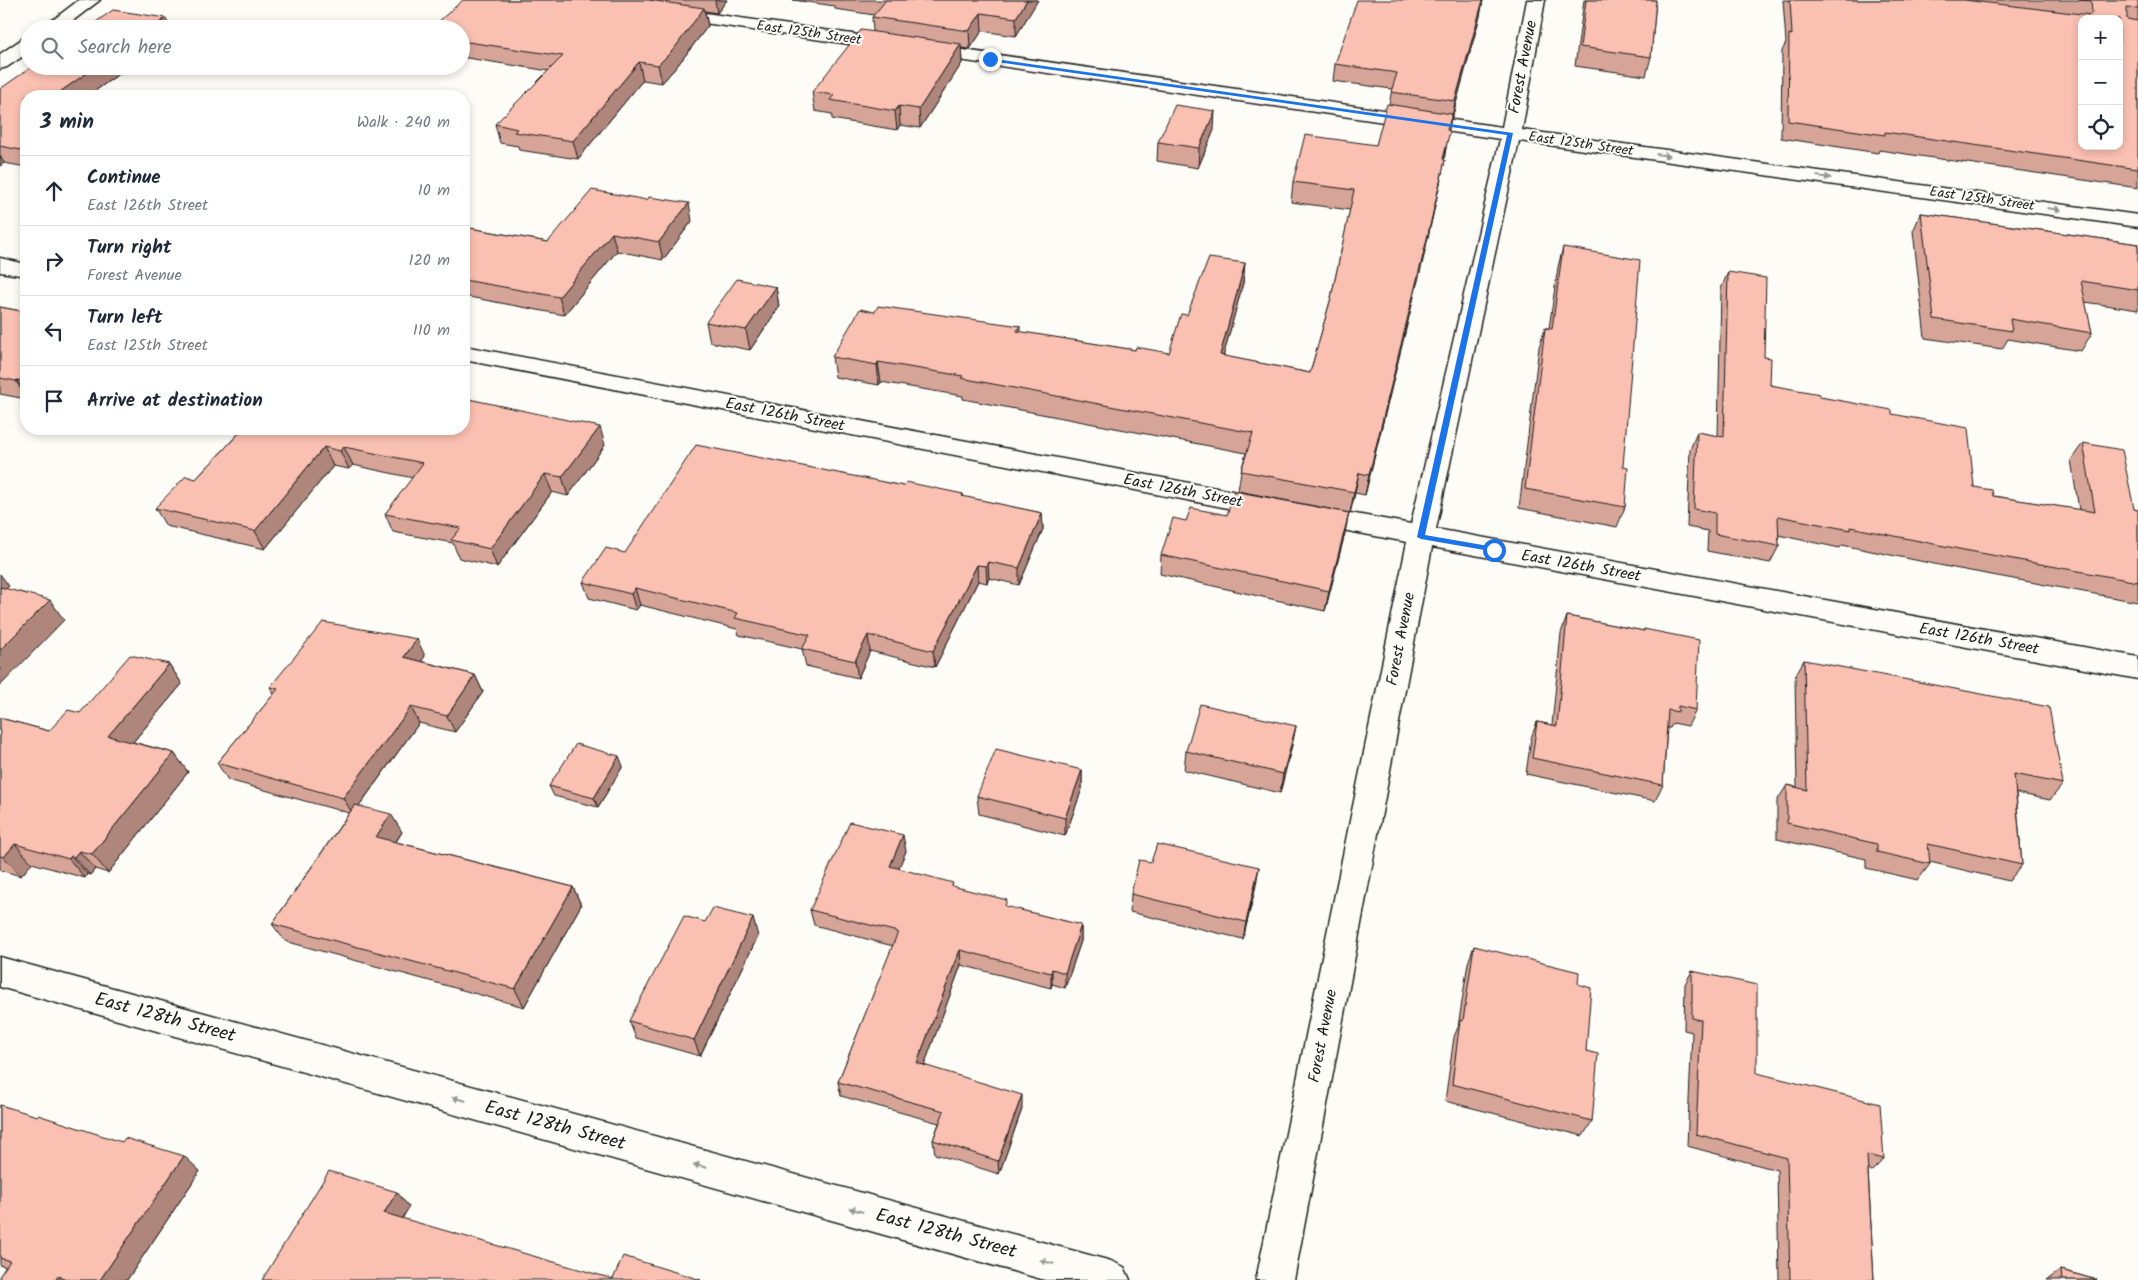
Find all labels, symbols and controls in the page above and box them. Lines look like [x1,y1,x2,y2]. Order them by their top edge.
street label: East 125th Street [755,15,864,51]
map controls [2078,15,2123,150]
button: + [2078,15,2123,60]
street label: Forest Avenue [1502,18,1544,116]
search box [20,20,470,75]
text: Search here [78,33,172,63]
icon: search [38,34,66,62]
route end [979,48,1002,71]
button: − [2078,60,2123,105]
button: locate [2078,105,2123,150]
text: 3 min [40,106,94,139]
text: Walk · 240 m [357,110,450,135]
street label: East 125th Street [1527,126,1636,162]
one-way arrow [1655,151,1671,159]
text: Continue [87,163,160,193]
one-way arrow [1816,173,1832,181]
icon: ahead [40,177,68,205]
text: 10 m [418,178,450,203]
street label: East 125th Street [1928,181,2037,217]
text: East 126th Street [87,193,208,218]
one-way arrow [2046,205,2062,213]
text: Turn right [87,233,172,263]
icon: right [40,247,68,275]
text: 120 m [409,248,450,273]
text: Forest Avenue [87,263,182,288]
text: Turn left [87,303,162,333]
icon: left [40,317,68,345]
text: 110 m [413,318,450,343]
text: East 125th Street [87,333,208,358]
text: Arrive at destination [87,386,263,416]
icon: arrive [40,387,68,415]
street label: East 126th Street [723,391,848,439]
street label: East 126th Street [1121,467,1246,515]
route start [1483,539,1506,562]
street label: East 126th Street [1519,543,1644,589]
street label: Forest Avenue [1380,590,1422,688]
street label: East 126th Street [1917,616,2042,662]
street label: East 128th Street [91,985,239,1051]
street label: Forest Avenue [1302,987,1344,1085]
street label: East 128th Street [481,1093,629,1159]
one-way arrow [451,1095,466,1103]
one-way arrow [692,1162,707,1170]
street label: East 128th Street [872,1201,1020,1267]
one-way arrow [849,1205,864,1213]
one-way arrow [1039,1258,1054,1266]

